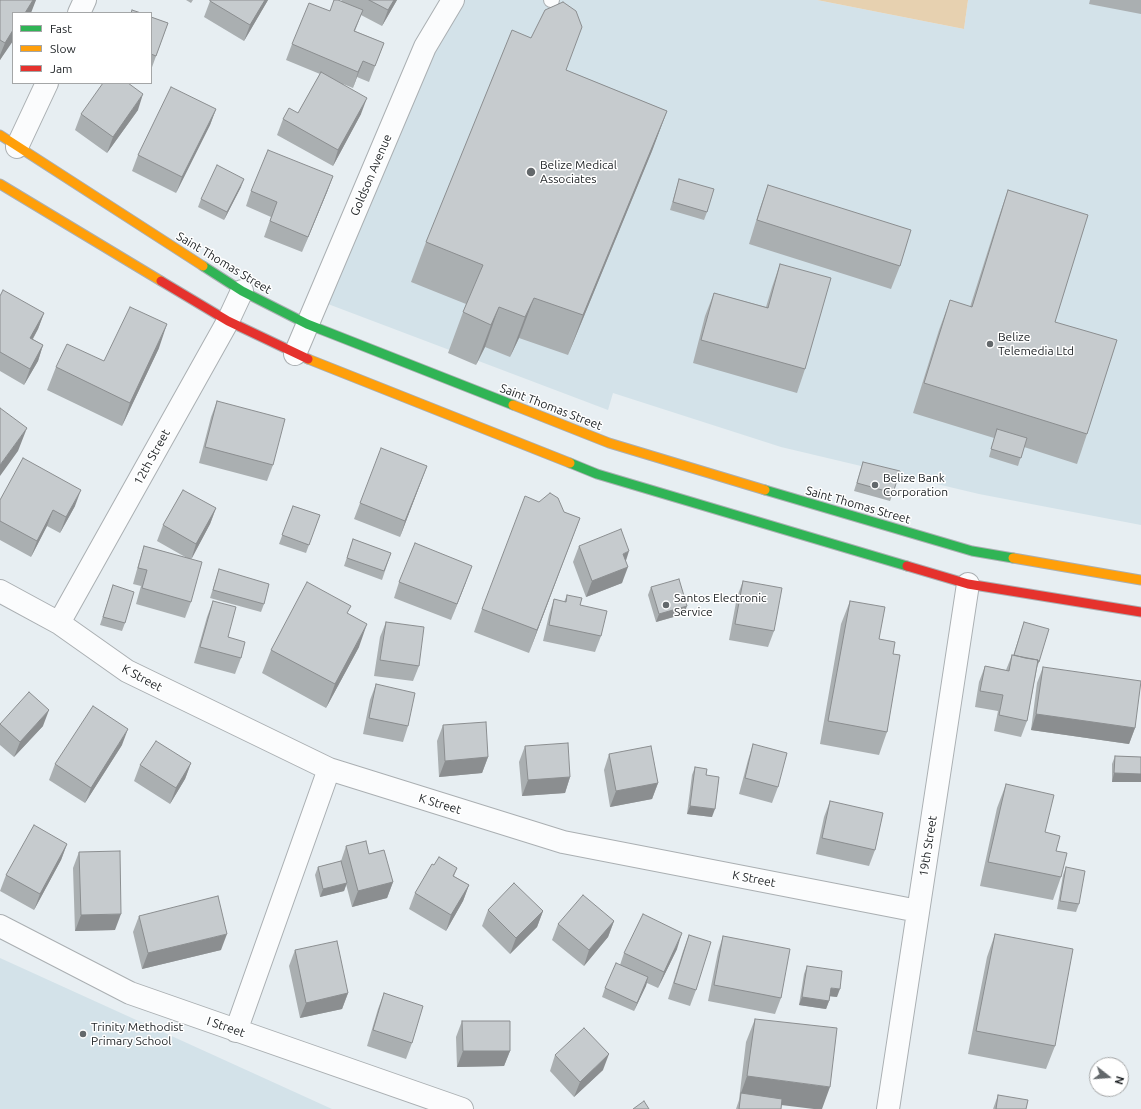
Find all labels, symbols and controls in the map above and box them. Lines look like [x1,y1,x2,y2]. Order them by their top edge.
legend [12,12,152,84]
text: Fast [50,22,72,35]
text: Slow [50,42,76,55]
text: Jam [50,62,72,75]
street label: Goldson Avenue [347,132,395,218]
place label: Belize Medical Associates [540,158,617,186]
marker: Belize Medical Associates [525,166,537,178]
street label: Saint Thomas Street [174,229,274,297]
place label: Belize Telemedia Ltd [998,330,1074,358]
marker: Belize Telemedia Ltd [985,339,995,349]
street label: Saint Thomas Street [498,381,604,433]
street label: 12th Street [131,427,173,487]
place label: Belize Bank Corporation [883,471,948,499]
marker: Belize Bank Corporation [870,480,880,490]
street label: Saint Thomas Street [804,483,912,527]
place label: Santos Electronic Service [674,591,767,619]
marker: Santos Electronic Service [661,600,671,610]
street label: K Street [119,661,165,695]
street label: K Street [417,791,463,817]
street label: 19th Street [916,815,940,877]
street label: K Street [731,868,777,890]
street label: I Street [205,1014,247,1040]
place label: Trinity Methodist Primary School [91,1020,183,1048]
marker: Trinity Methodist Primary School [78,1029,88,1039]
north arrow [1089,1057,1129,1097]
text: N [1113,1075,1126,1086]

